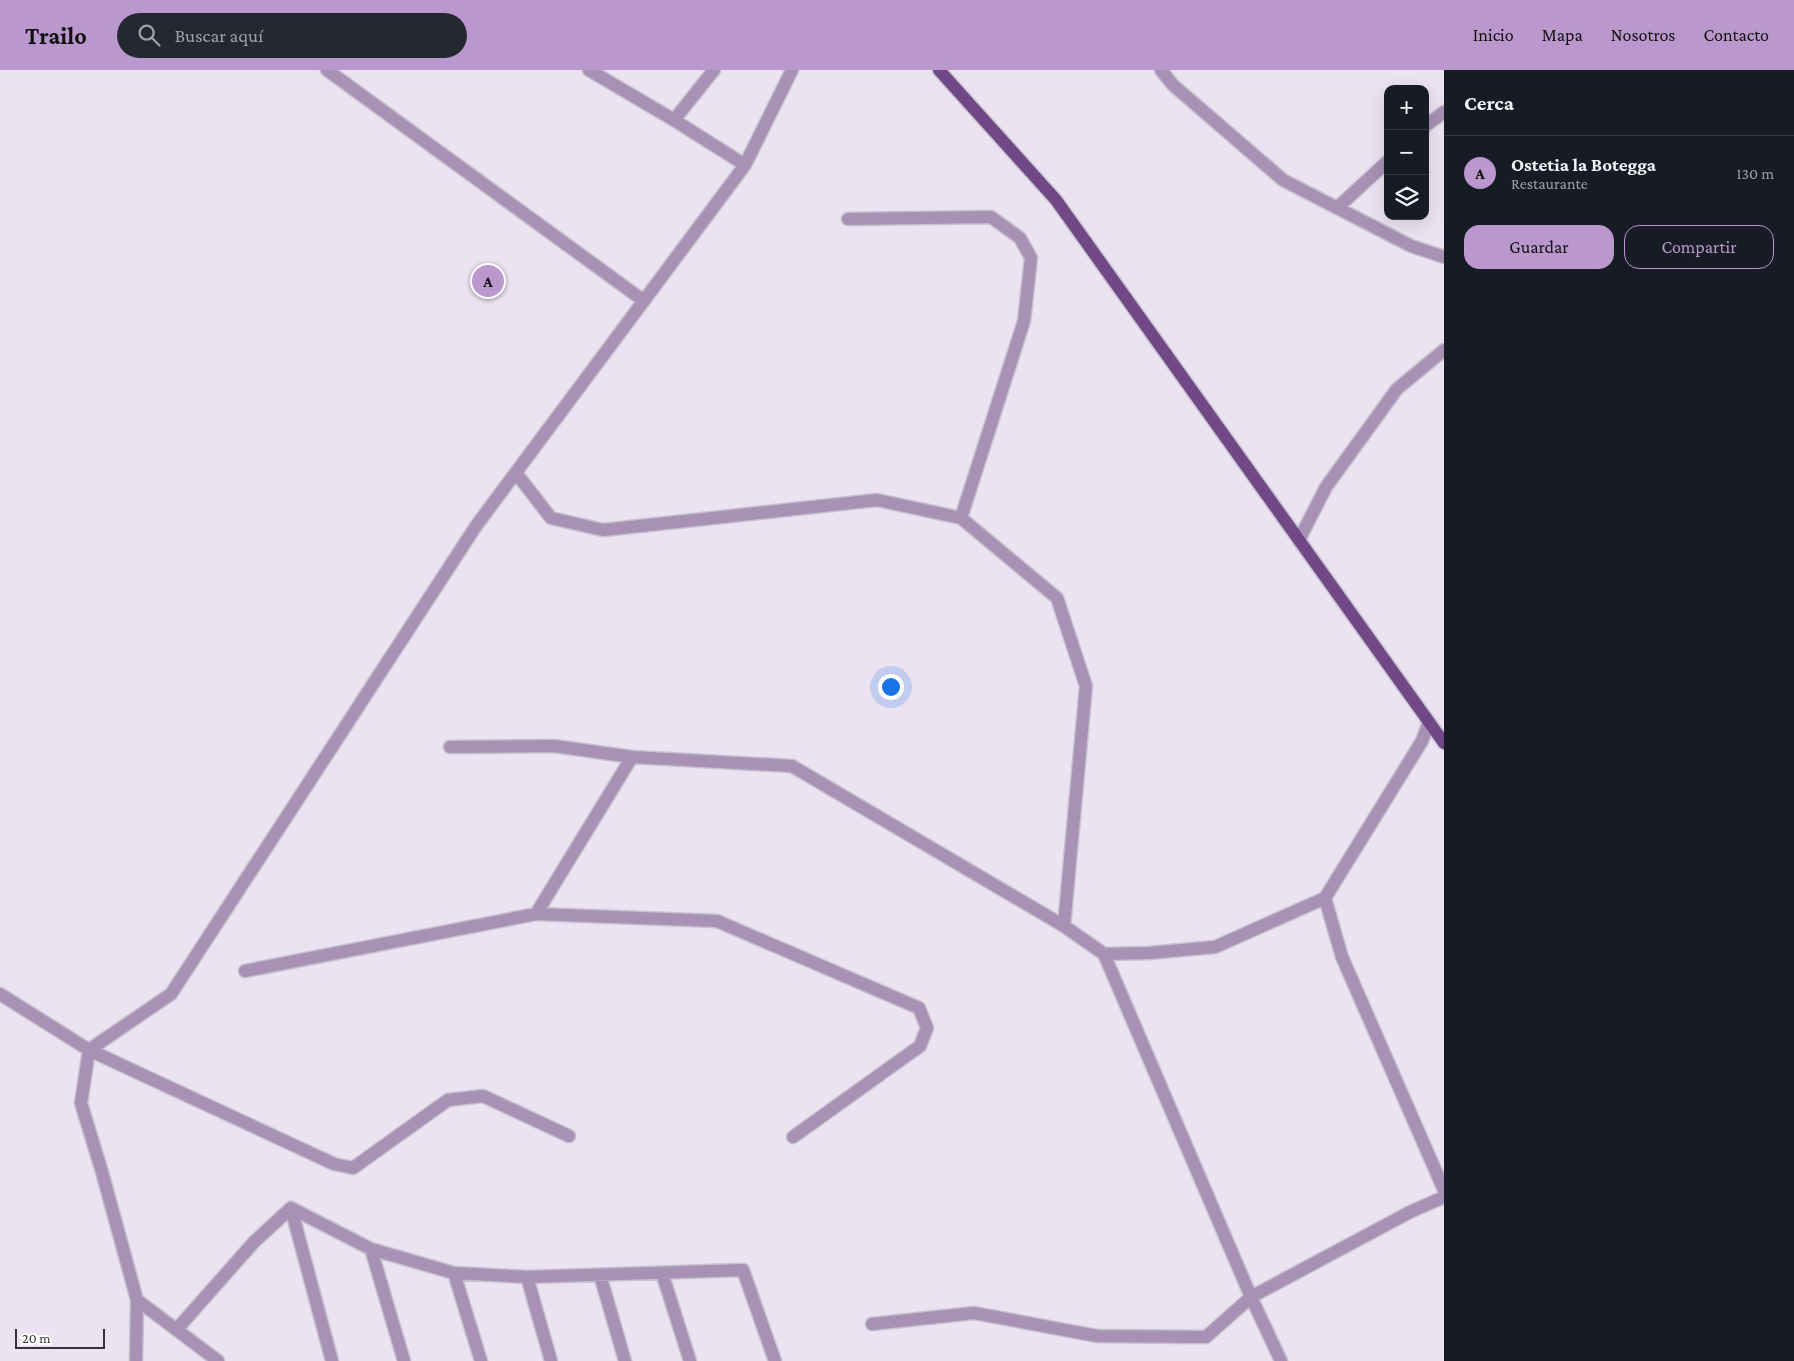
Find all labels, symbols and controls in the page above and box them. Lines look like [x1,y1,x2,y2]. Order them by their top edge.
search box [117,13,467,58]
icon: search [135,21,163,49]
text: Trailo [25,22,87,49]
text: Buscar aquí [175,25,263,46]
text: Inicio [1473,25,1514,45]
text: Mapa [1542,25,1583,45]
text: Nosotros [1611,25,1675,45]
text: Contacto [1703,25,1769,45]
map controls [1384,85,1429,220]
button: + [1384,85,1429,130]
text: Cerca [1464,91,1514,115]
button: − [1384,130,1429,175]
text: Ostetia la Botegga [1511,154,1656,175]
text: A [1475,165,1485,182]
text: 130 m [1736,165,1774,182]
button: layers [1384,175,1429,220]
text: Restaurante [1511,175,1588,192]
button: Guardar [1464,225,1614,269]
button: Compartir [1624,225,1774,269]
pin: A [472,262,504,300]
your location [878,674,904,700]
scale bar [15,1326,105,1349]
text: 20 m [22,1330,50,1346]

